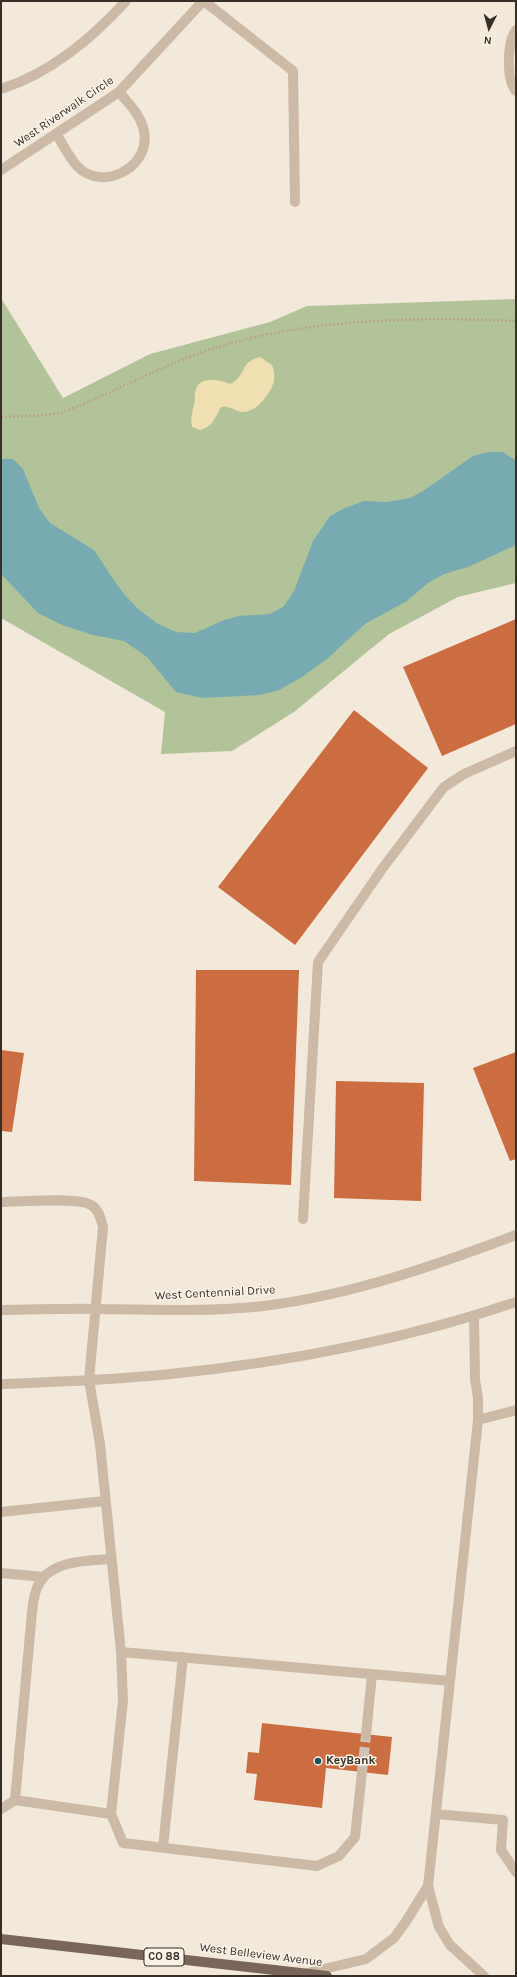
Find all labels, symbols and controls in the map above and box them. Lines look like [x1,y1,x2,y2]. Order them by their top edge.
north arrow [469,8,509,48]
text: N [483,34,492,47]
street label: West Riverwalk Circle [12,73,116,151]
street label: West Centennial Drive [154,1283,276,1303]
place label: KeyBank [326,1754,376,1768]
marker: KeyBank [313,1756,323,1766]
street label: West Belleview Avenue [199,1940,323,1970]
road number: CO 88 [144,1948,184,1966]

